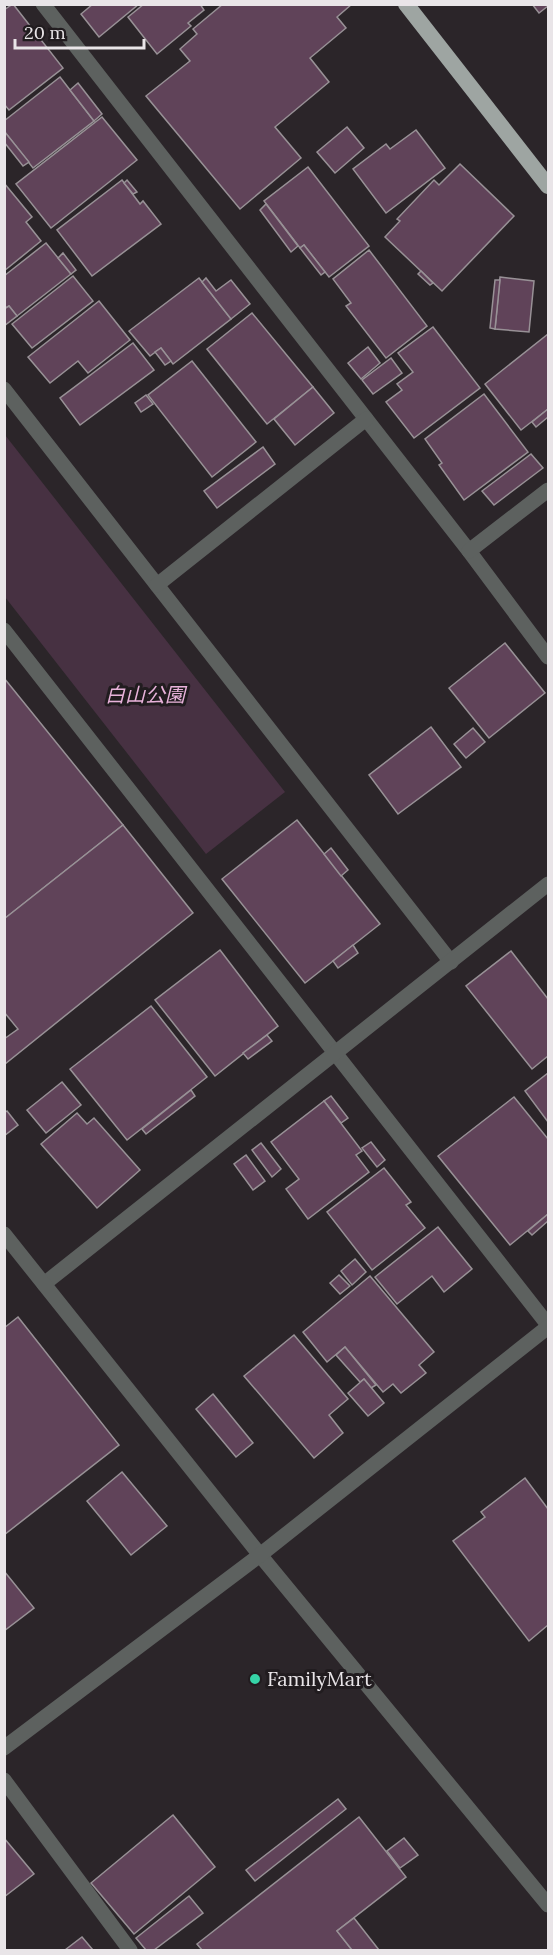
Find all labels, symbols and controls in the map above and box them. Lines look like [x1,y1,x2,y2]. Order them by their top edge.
scale bar [15,12,144,50]
text: 20 m [24,21,66,44]
park label: 白山公園 [105,682,188,707]
place label: FamilyMart [267,1666,372,1691]
marker: FamilyMart [248,1672,262,1686]

